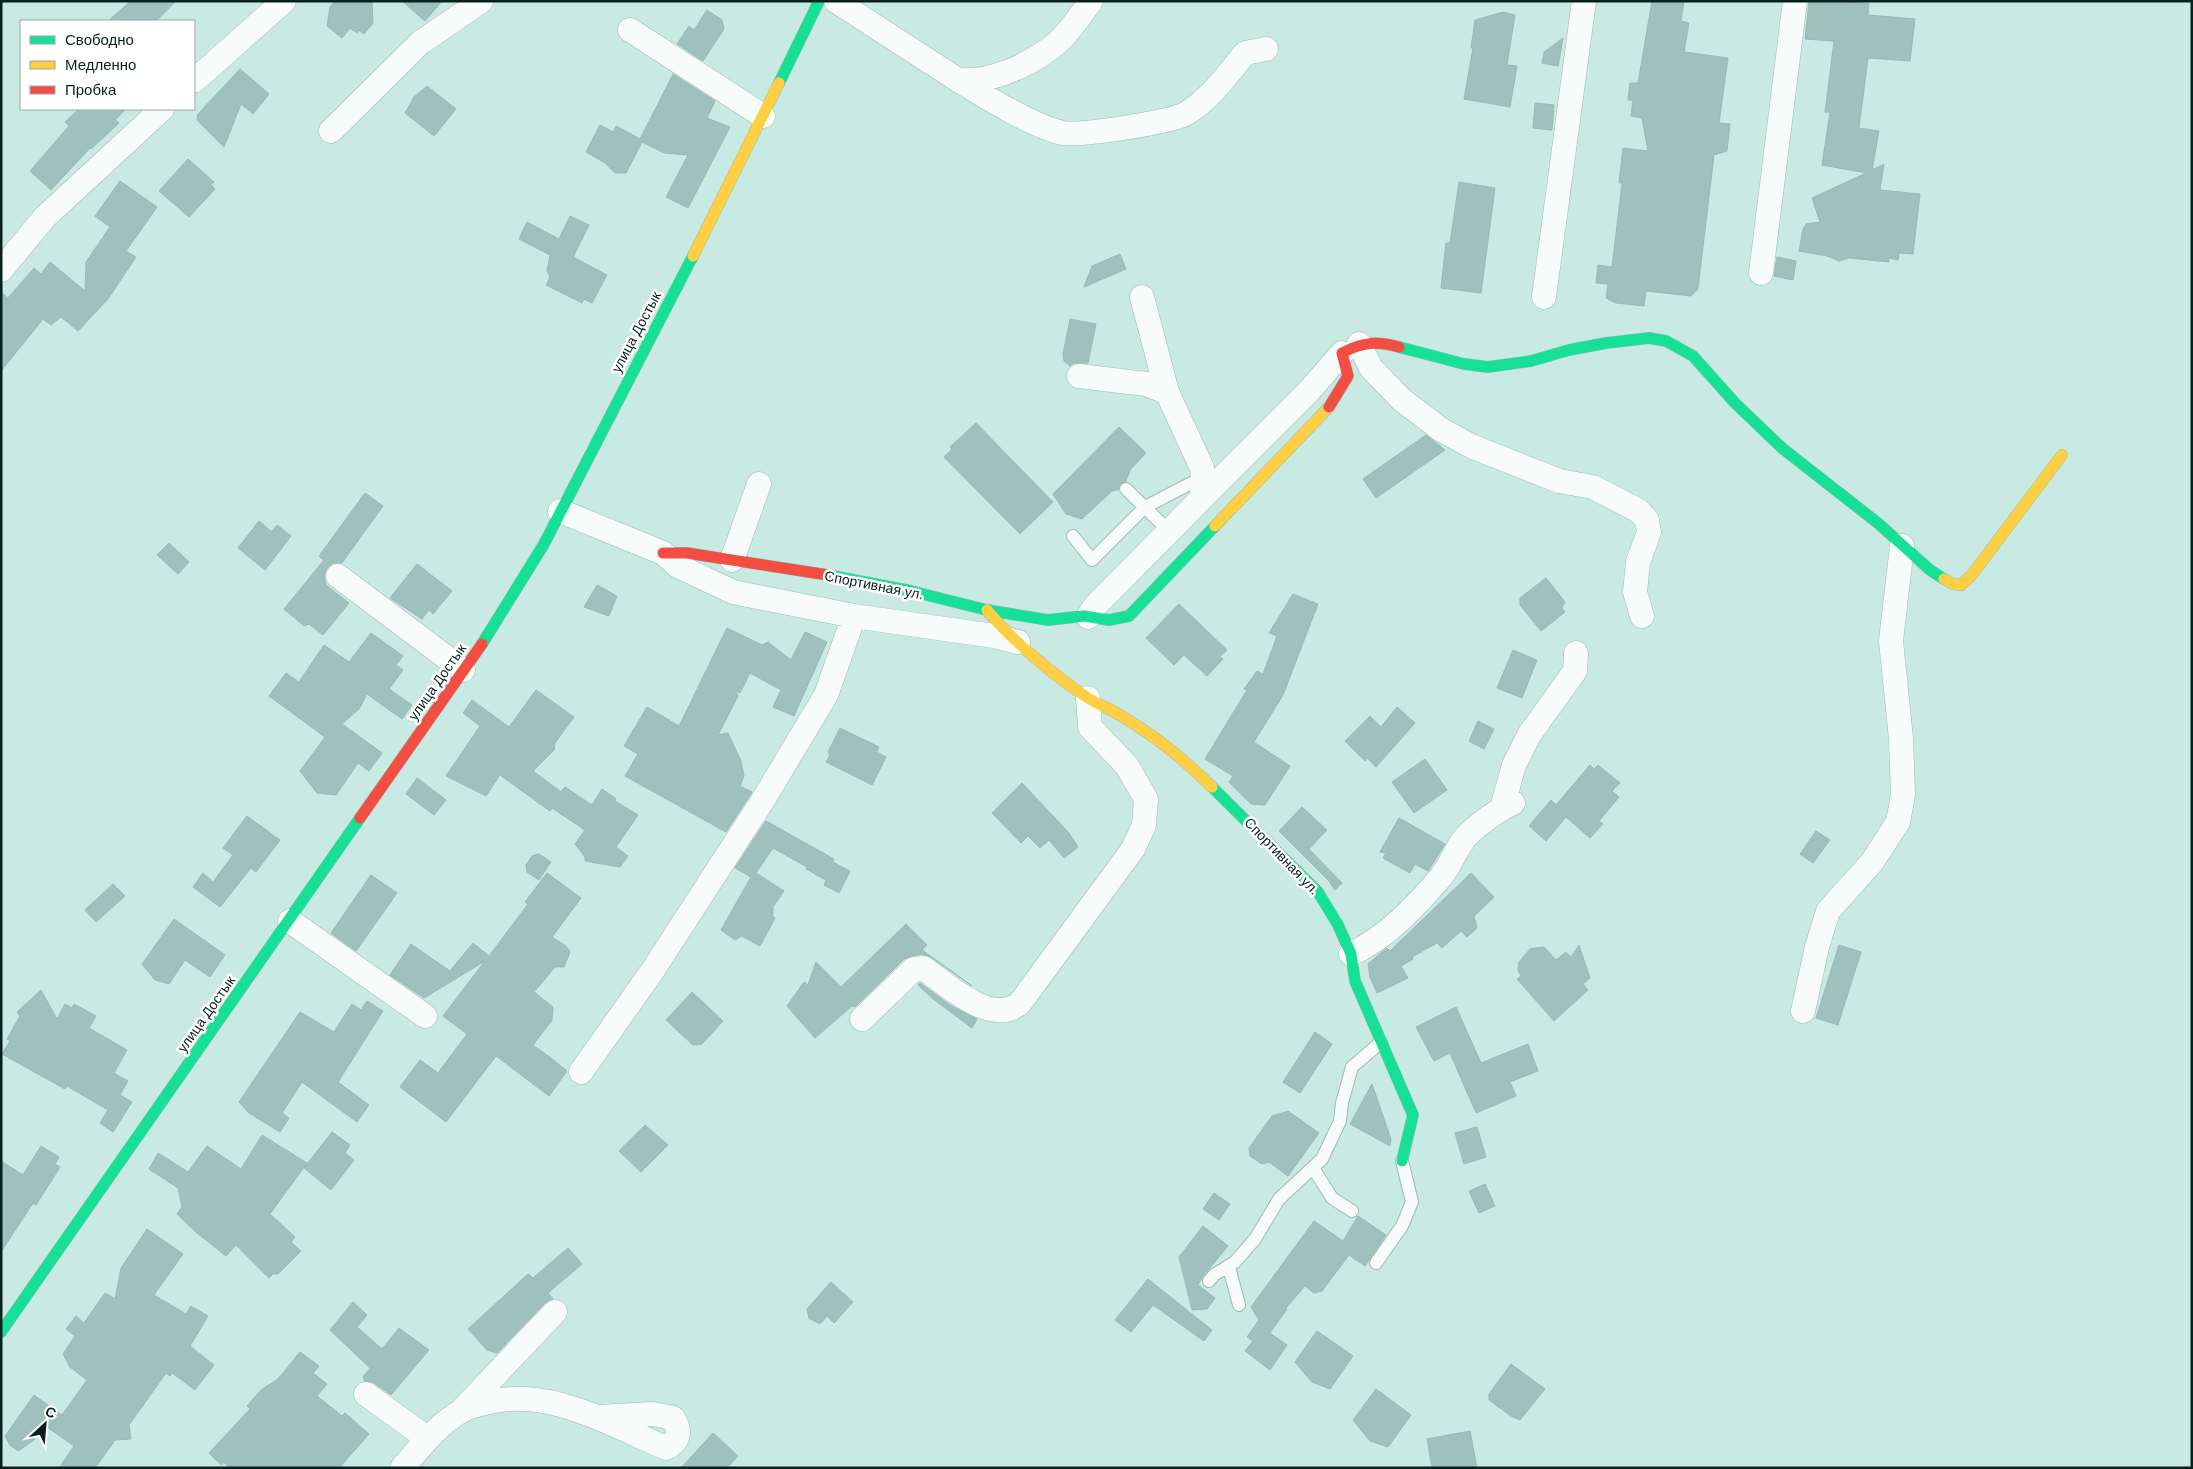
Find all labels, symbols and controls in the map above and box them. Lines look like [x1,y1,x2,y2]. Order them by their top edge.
legend [20,20,195,110]
text: Свободно [65,31,134,48]
text: Медленно [65,56,136,73]
text: Пробка [65,81,117,98]
street label: улица Достык [608,288,664,375]
street label: Спортивная ул. [823,568,925,602]
street label: улица Достык [405,640,470,723]
street label: Спортивная ул. [1241,814,1323,898]
street label: улица Достык [174,972,239,1055]
north arrow [20,1399,70,1449]
text: С [43,1403,59,1422]

